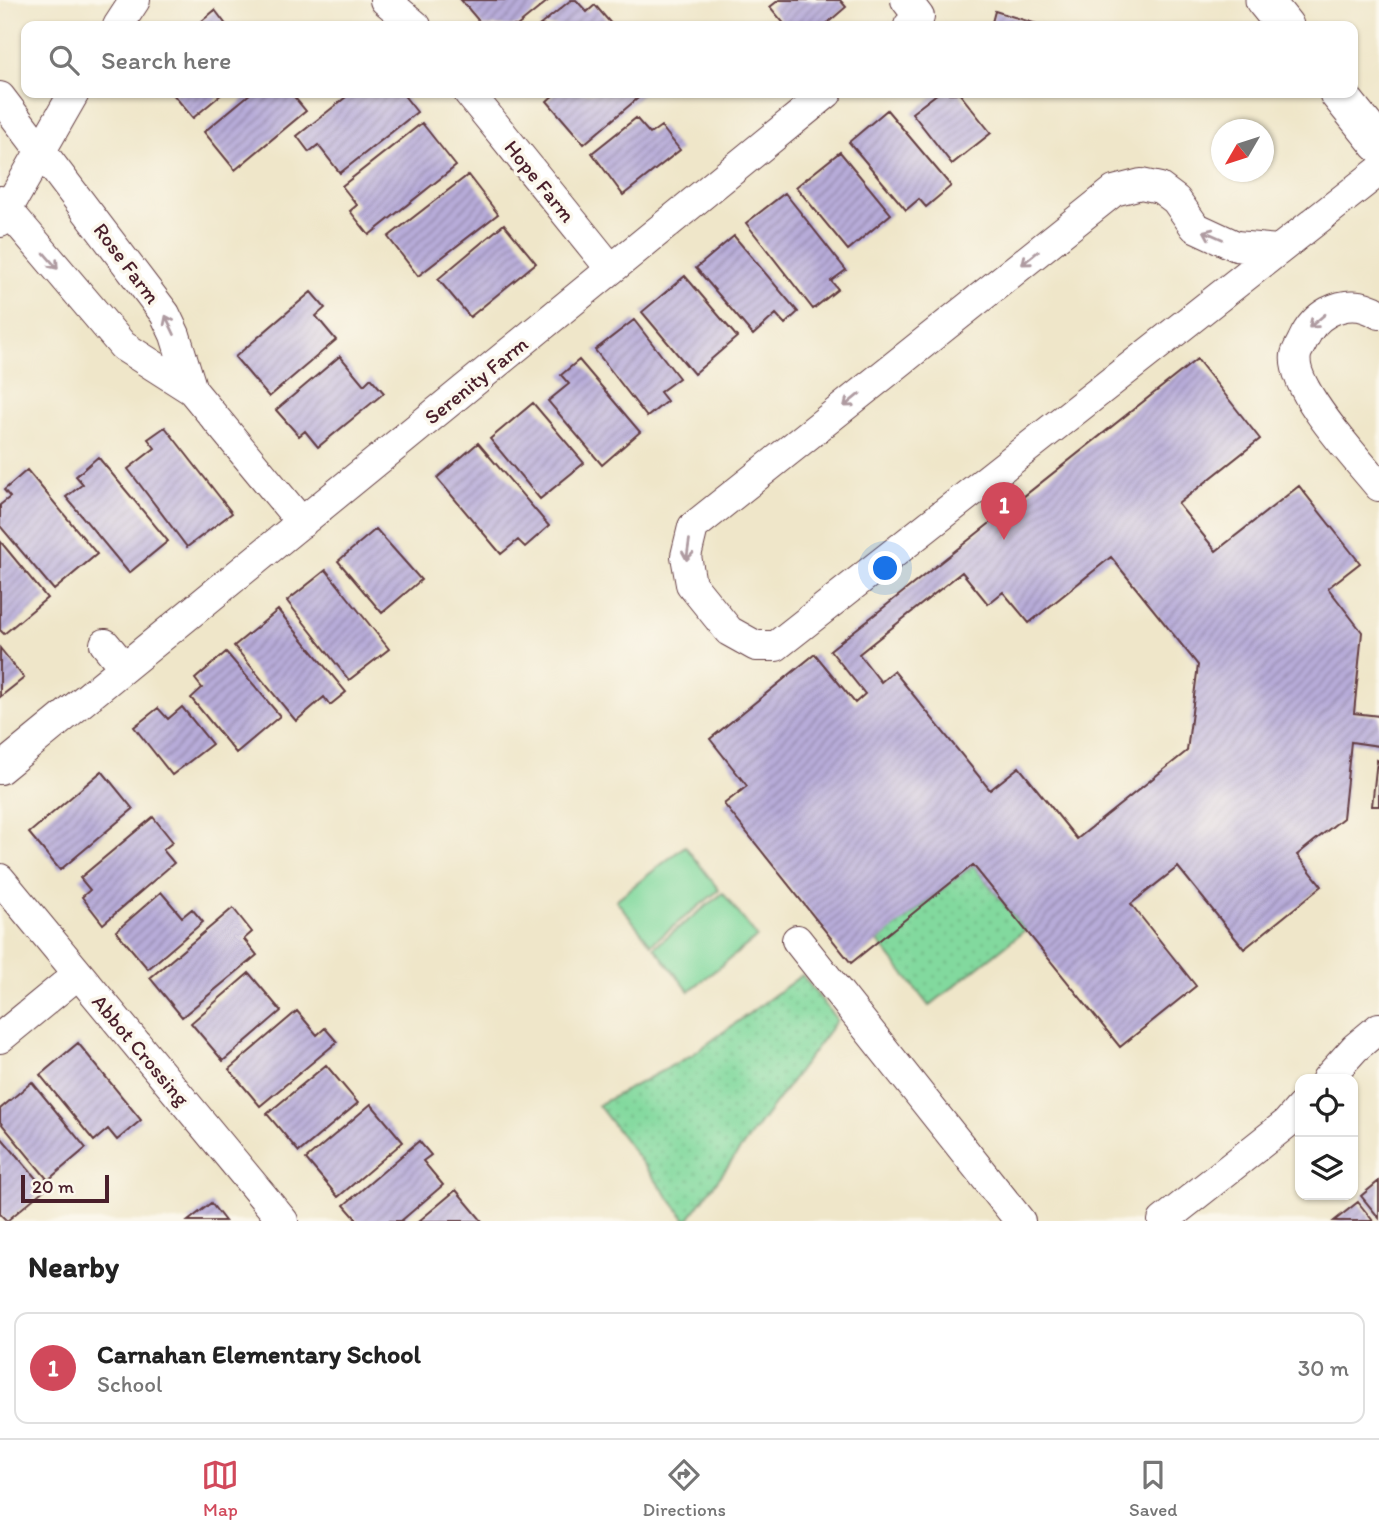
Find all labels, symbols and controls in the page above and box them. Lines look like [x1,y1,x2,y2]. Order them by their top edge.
search box [21,21,1358,98]
icon: search [45,41,83,79]
text: Search here [101,44,231,76]
north arrow [1211,119,1274,182]
street label: Hope Farm [499,135,581,227]
street label: Rose Farm [89,218,166,309]
one-way arrow [1203,228,1224,241]
one-way arrow [1021,250,1039,265]
one-way arrow [43,251,59,269]
one-way arrow [1308,313,1326,329]
one-way arrow [163,315,176,336]
street label: Serenity Farm [419,331,533,429]
one-way arrow [844,392,862,408]
pin: 1 [981,482,1027,540]
one-way arrow [682,538,695,561]
your location [868,551,902,585]
street label: Abbot Crossing [87,989,195,1111]
map controls [1295,1074,1358,1200]
button: locate [1295,1074,1358,1137]
button: layers [1295,1137,1358,1200]
scale bar [21,1172,108,1204]
text: 20 m [32,1175,74,1198]
text: Nearby [28,1248,119,1285]
text: Carnahan Elementary School [97,1338,421,1370]
text: 1 [48,1354,58,1382]
text: 30 m [1298,1354,1349,1382]
text: School [97,1370,162,1398]
tab: Map [201,1456,239,1521]
tab: Directions [642,1456,726,1521]
tab: Saved [1129,1456,1177,1521]

